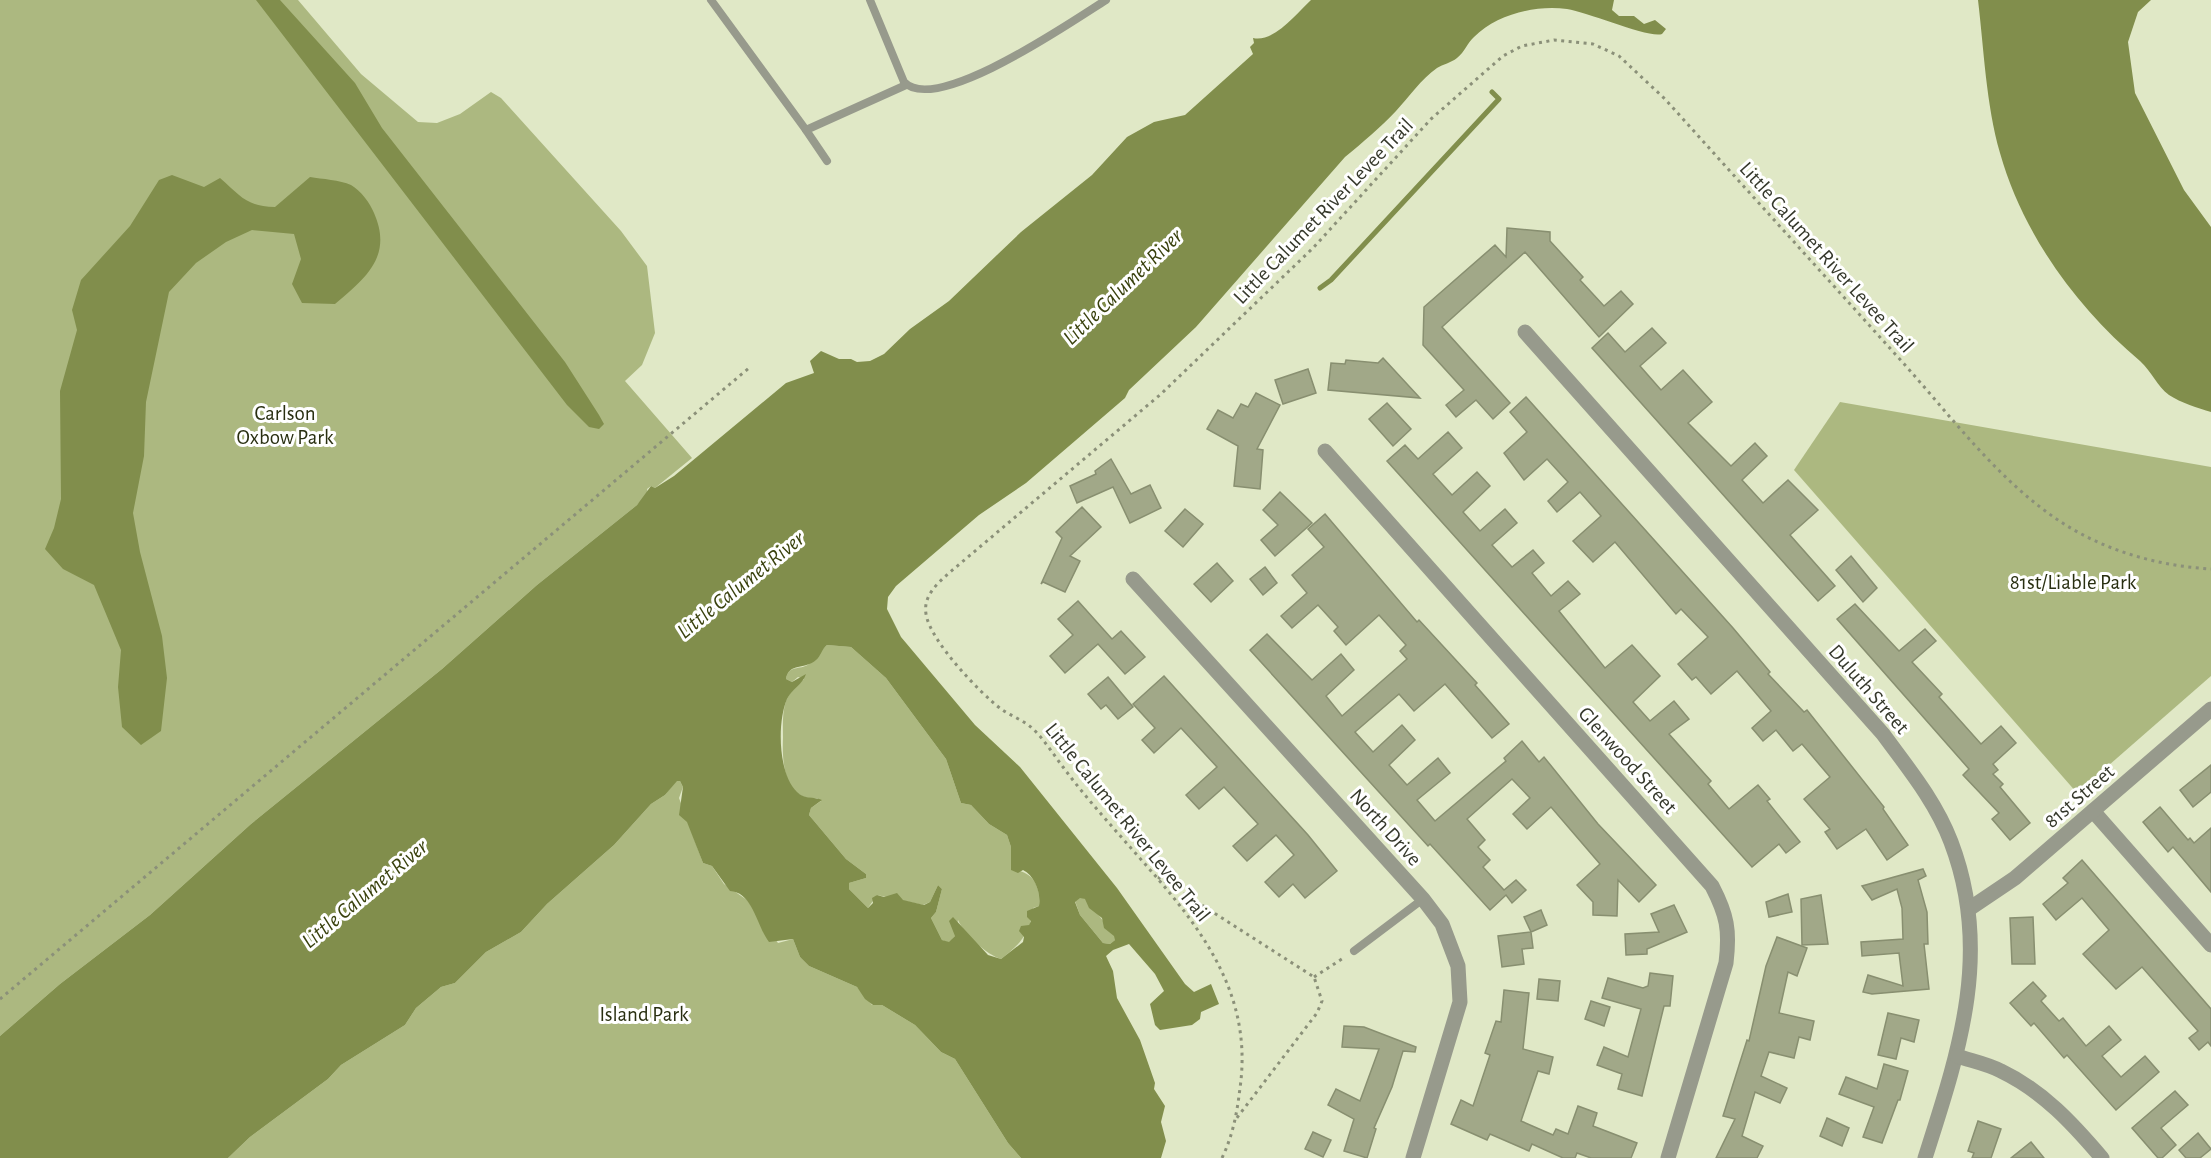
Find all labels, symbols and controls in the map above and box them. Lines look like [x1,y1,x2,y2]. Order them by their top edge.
street label: Little Calumet River Levee Trail [1229,115,1417,308]
street label: Little Calumet River Levee Trail [1736,158,1918,357]
water label: Little Calumet River [1059,224,1187,349]
park label: Carlson Oxbow Park [236,403,334,448]
water label: Little Calumet River [673,527,809,643]
park label: 81st/Liable Park [2010,572,2137,593]
street label: Duluth Street [1824,641,1913,738]
street label: Glenwood Street [1574,703,1681,818]
street label: Little Calumet River Levee Trail [1041,719,1214,926]
street label: 81st Street [2041,761,2118,832]
street label: North Drive [1346,785,1425,870]
water label: Little Calumet River [298,835,432,952]
park label: Island Park [599,1004,689,1025]

